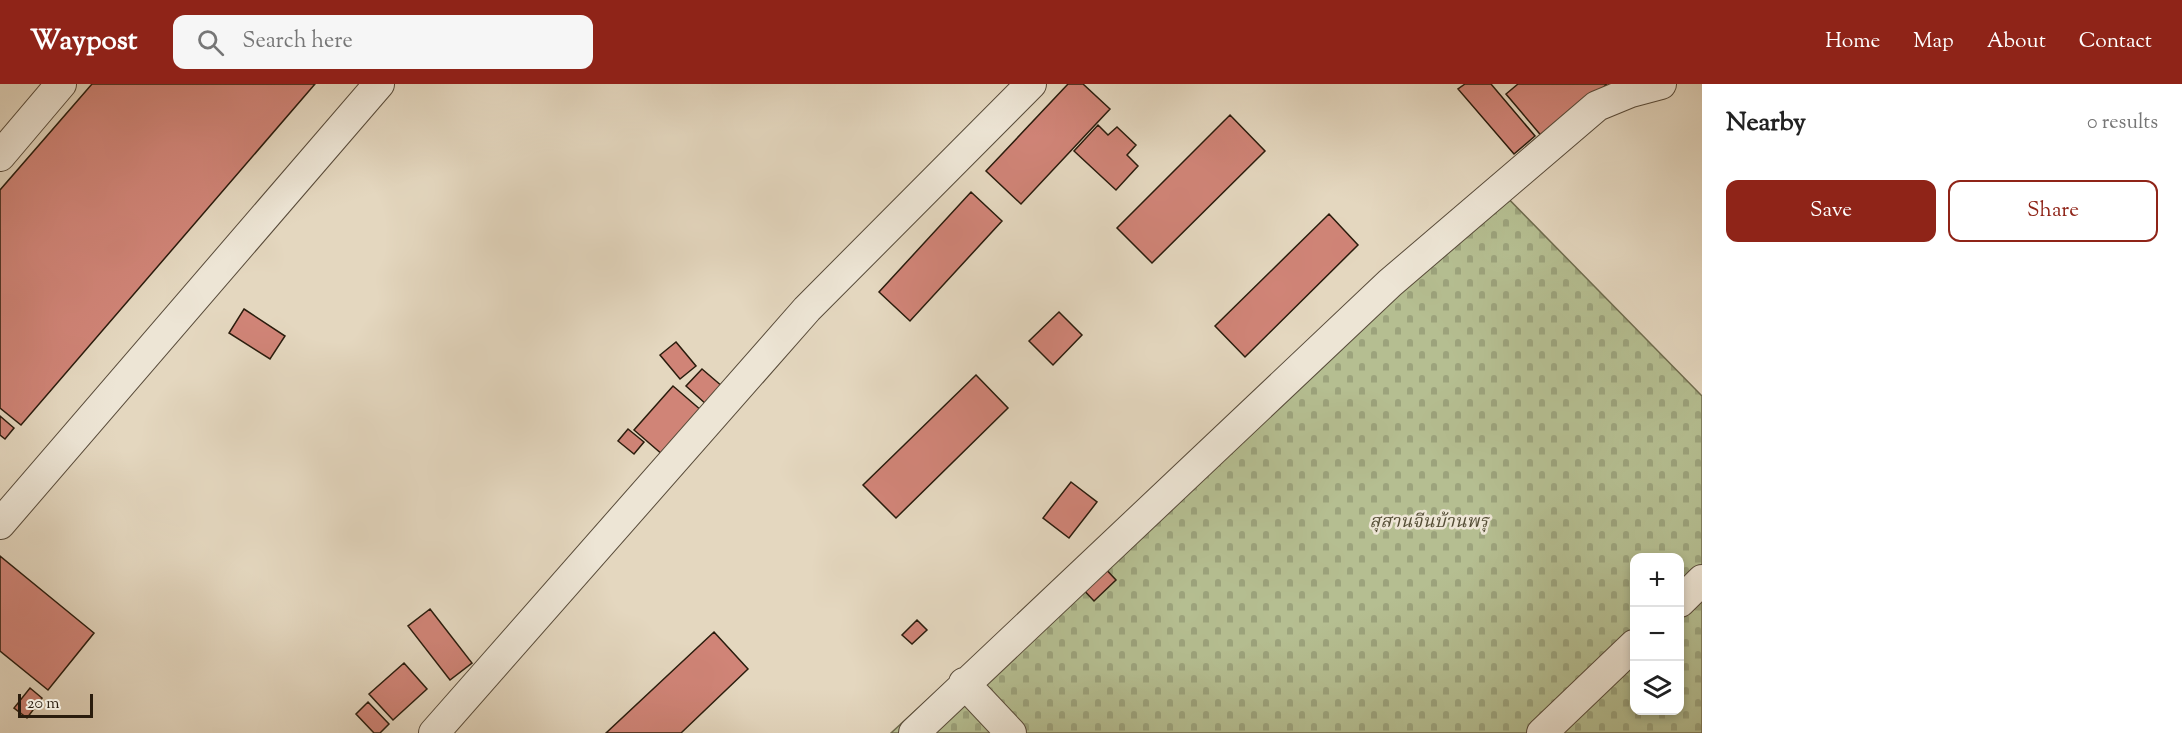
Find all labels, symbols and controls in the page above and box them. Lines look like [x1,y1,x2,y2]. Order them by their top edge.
search box [173,15,593,69]
text: Waypost [30,22,137,62]
icon: search [194,26,227,59]
text: Search here [242,26,353,58]
text: Home [1825,27,1880,57]
text: Map [1913,27,1954,57]
text: About [1987,27,2046,57]
text: Contact [2079,27,2152,57]
text: Nearby [1726,105,1806,142]
text: 0 results [2087,109,2158,138]
button: Save [1726,180,1936,242]
button: Share [1948,180,2158,242]
park label: สุสานจีนบ้านพรุ [1370,510,1490,536]
map controls [1630,553,1684,715]
button: + [1630,553,1684,607]
button: − [1630,607,1684,661]
button: layers [1630,661,1684,715]
scale bar [18,691,93,718]
text: 20 m [27,693,60,716]

